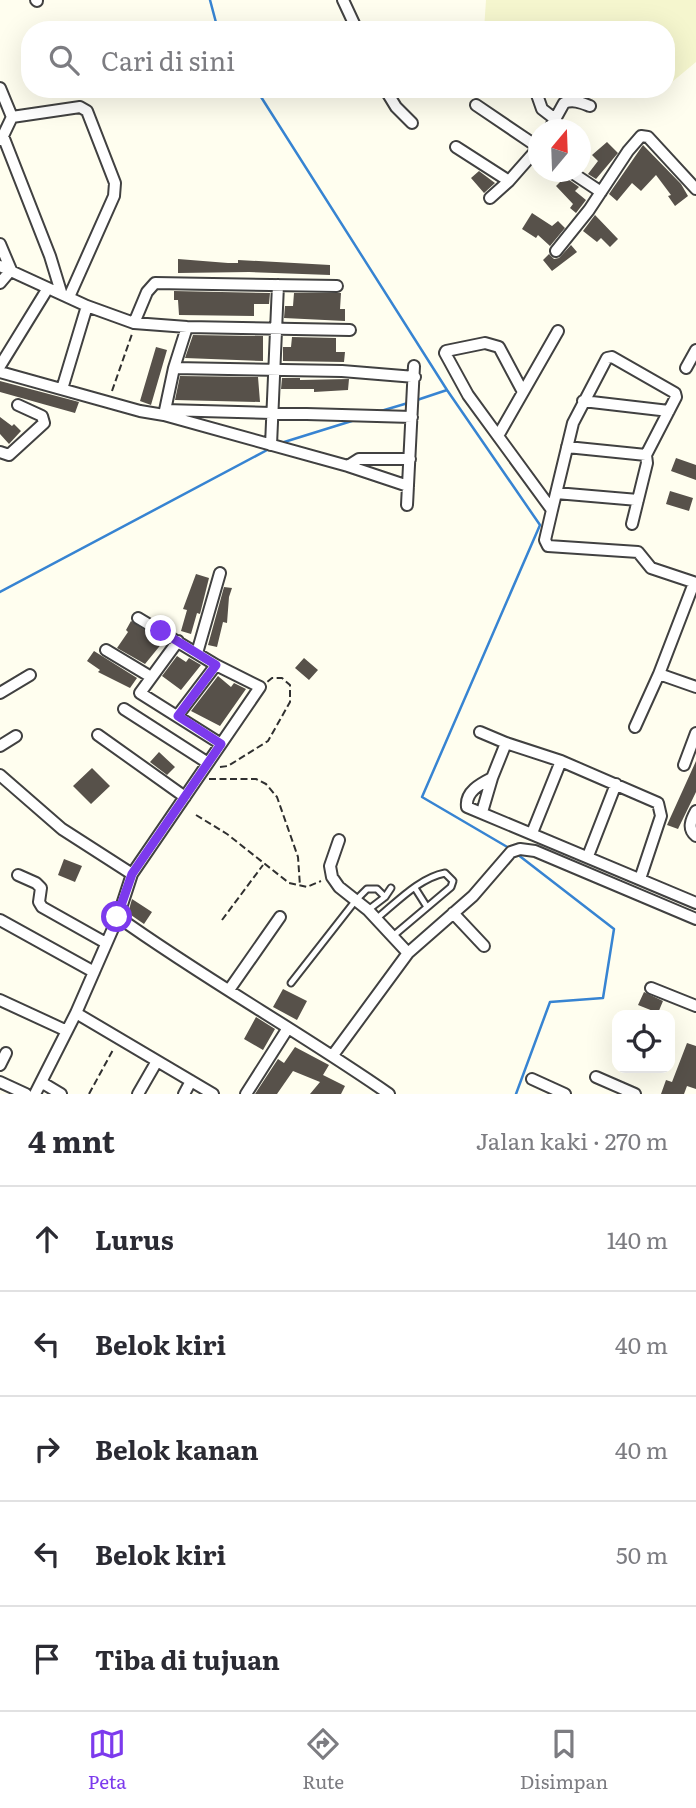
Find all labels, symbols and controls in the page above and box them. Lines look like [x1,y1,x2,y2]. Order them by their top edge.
search box [21,21,675,98]
text: Cari di sini [101,40,235,79]
icon: search [45,41,83,79]
north arrow [528,119,591,182]
route end [145,615,176,646]
route start [101,901,132,932]
map controls [612,1010,675,1073]
button: locate [612,1010,675,1073]
text: 4 mnt [28,1118,115,1162]
text: Jalan kaki · 270 m [476,1123,668,1157]
text: Lurus [95,1219,174,1258]
icon: ahead [28,1220,66,1258]
text: 140 m [607,1222,668,1256]
text: Belok kiri [95,1324,226,1363]
icon: left [28,1325,66,1363]
text: 40 m [615,1327,668,1361]
text: Belok kanan [95,1429,259,1468]
icon: right [28,1430,66,1468]
text: 40 m [615,1432,668,1466]
text: Belok kiri [95,1534,226,1573]
icon: left [28,1535,66,1573]
text: 50 m [616,1537,668,1571]
text: Tiba di tujuan [95,1639,280,1678]
icon: arrive [28,1640,66,1678]
tab: Peta [88,1725,127,1795]
tab: Rute [302,1725,344,1795]
tab: Disimpan [520,1725,608,1795]

